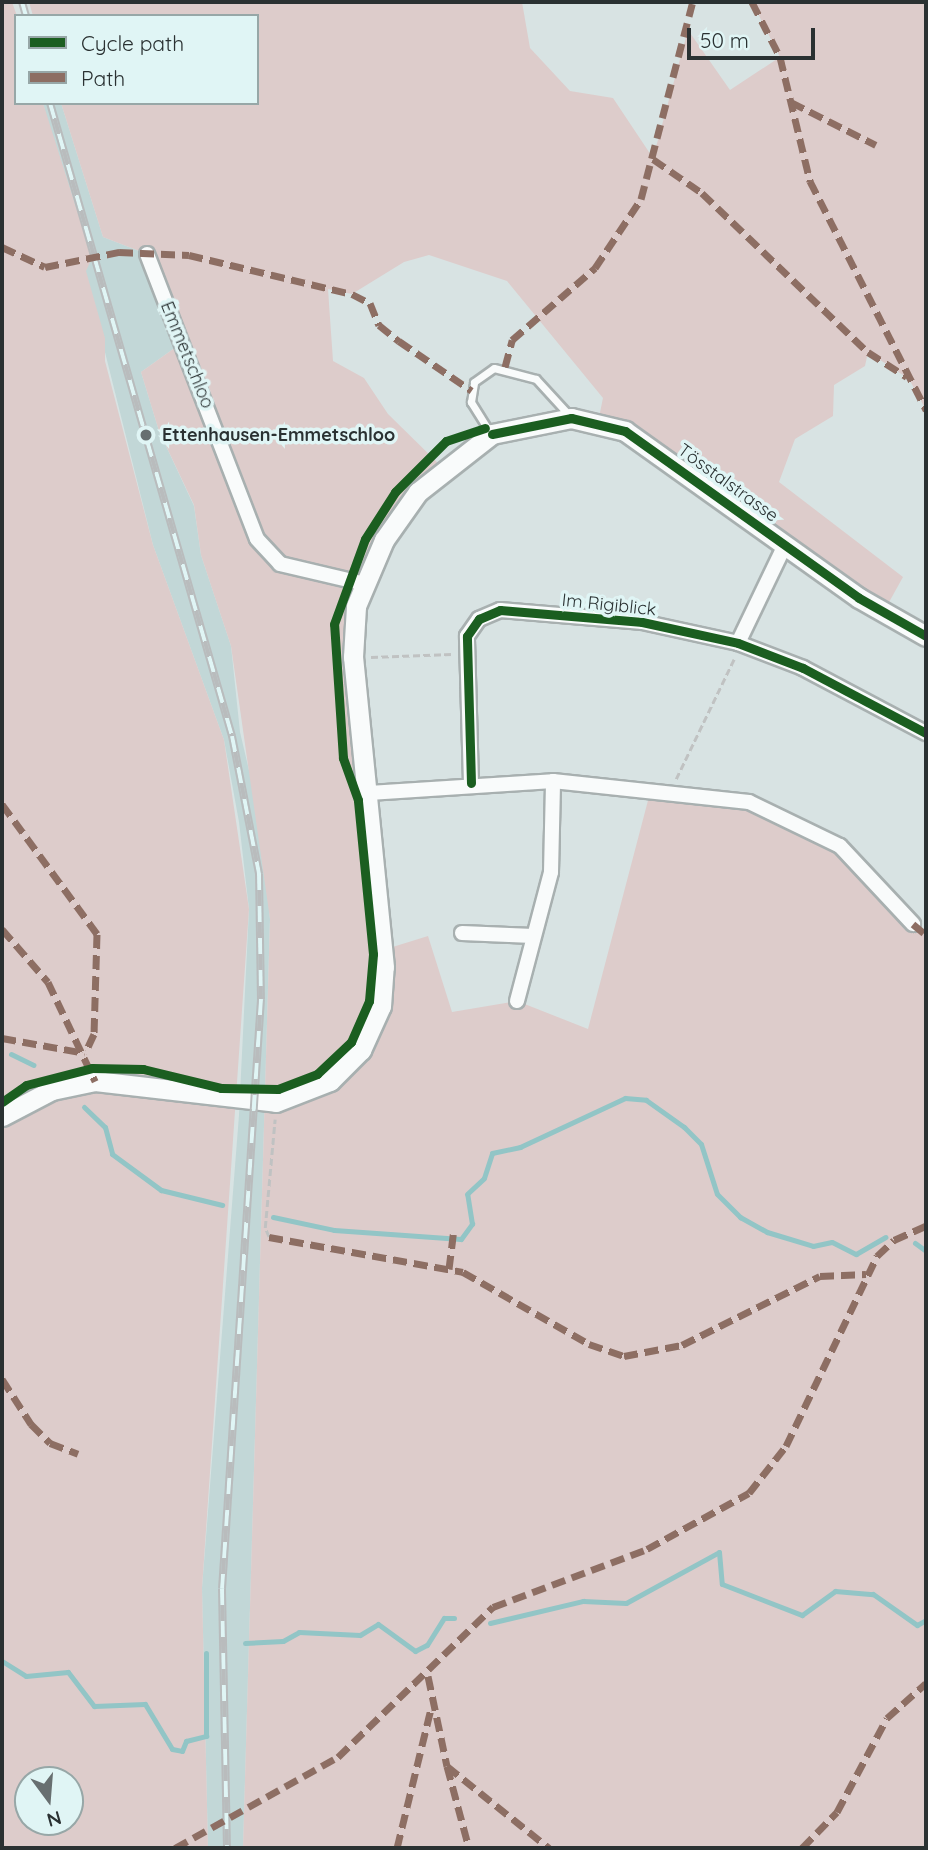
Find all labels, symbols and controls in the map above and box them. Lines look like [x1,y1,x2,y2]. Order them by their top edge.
legend [14,14,259,105]
scale bar [690,14,818,58]
text: 50 m [700,27,749,53]
text: Cycle path [81,30,184,56]
text: Path [81,65,125,91]
street label: Emmetschloo [156,298,218,412]
place label: Ettenhausen-Emmetschloo [162,424,395,446]
marker: Ettenhausen-Emmetschloo [136,425,156,445]
street label: Tösstalstrasse [674,439,782,527]
street label: Im Rigiblick [561,589,657,621]
north arrow [14,1766,84,1836]
text: N [44,1806,64,1833]

